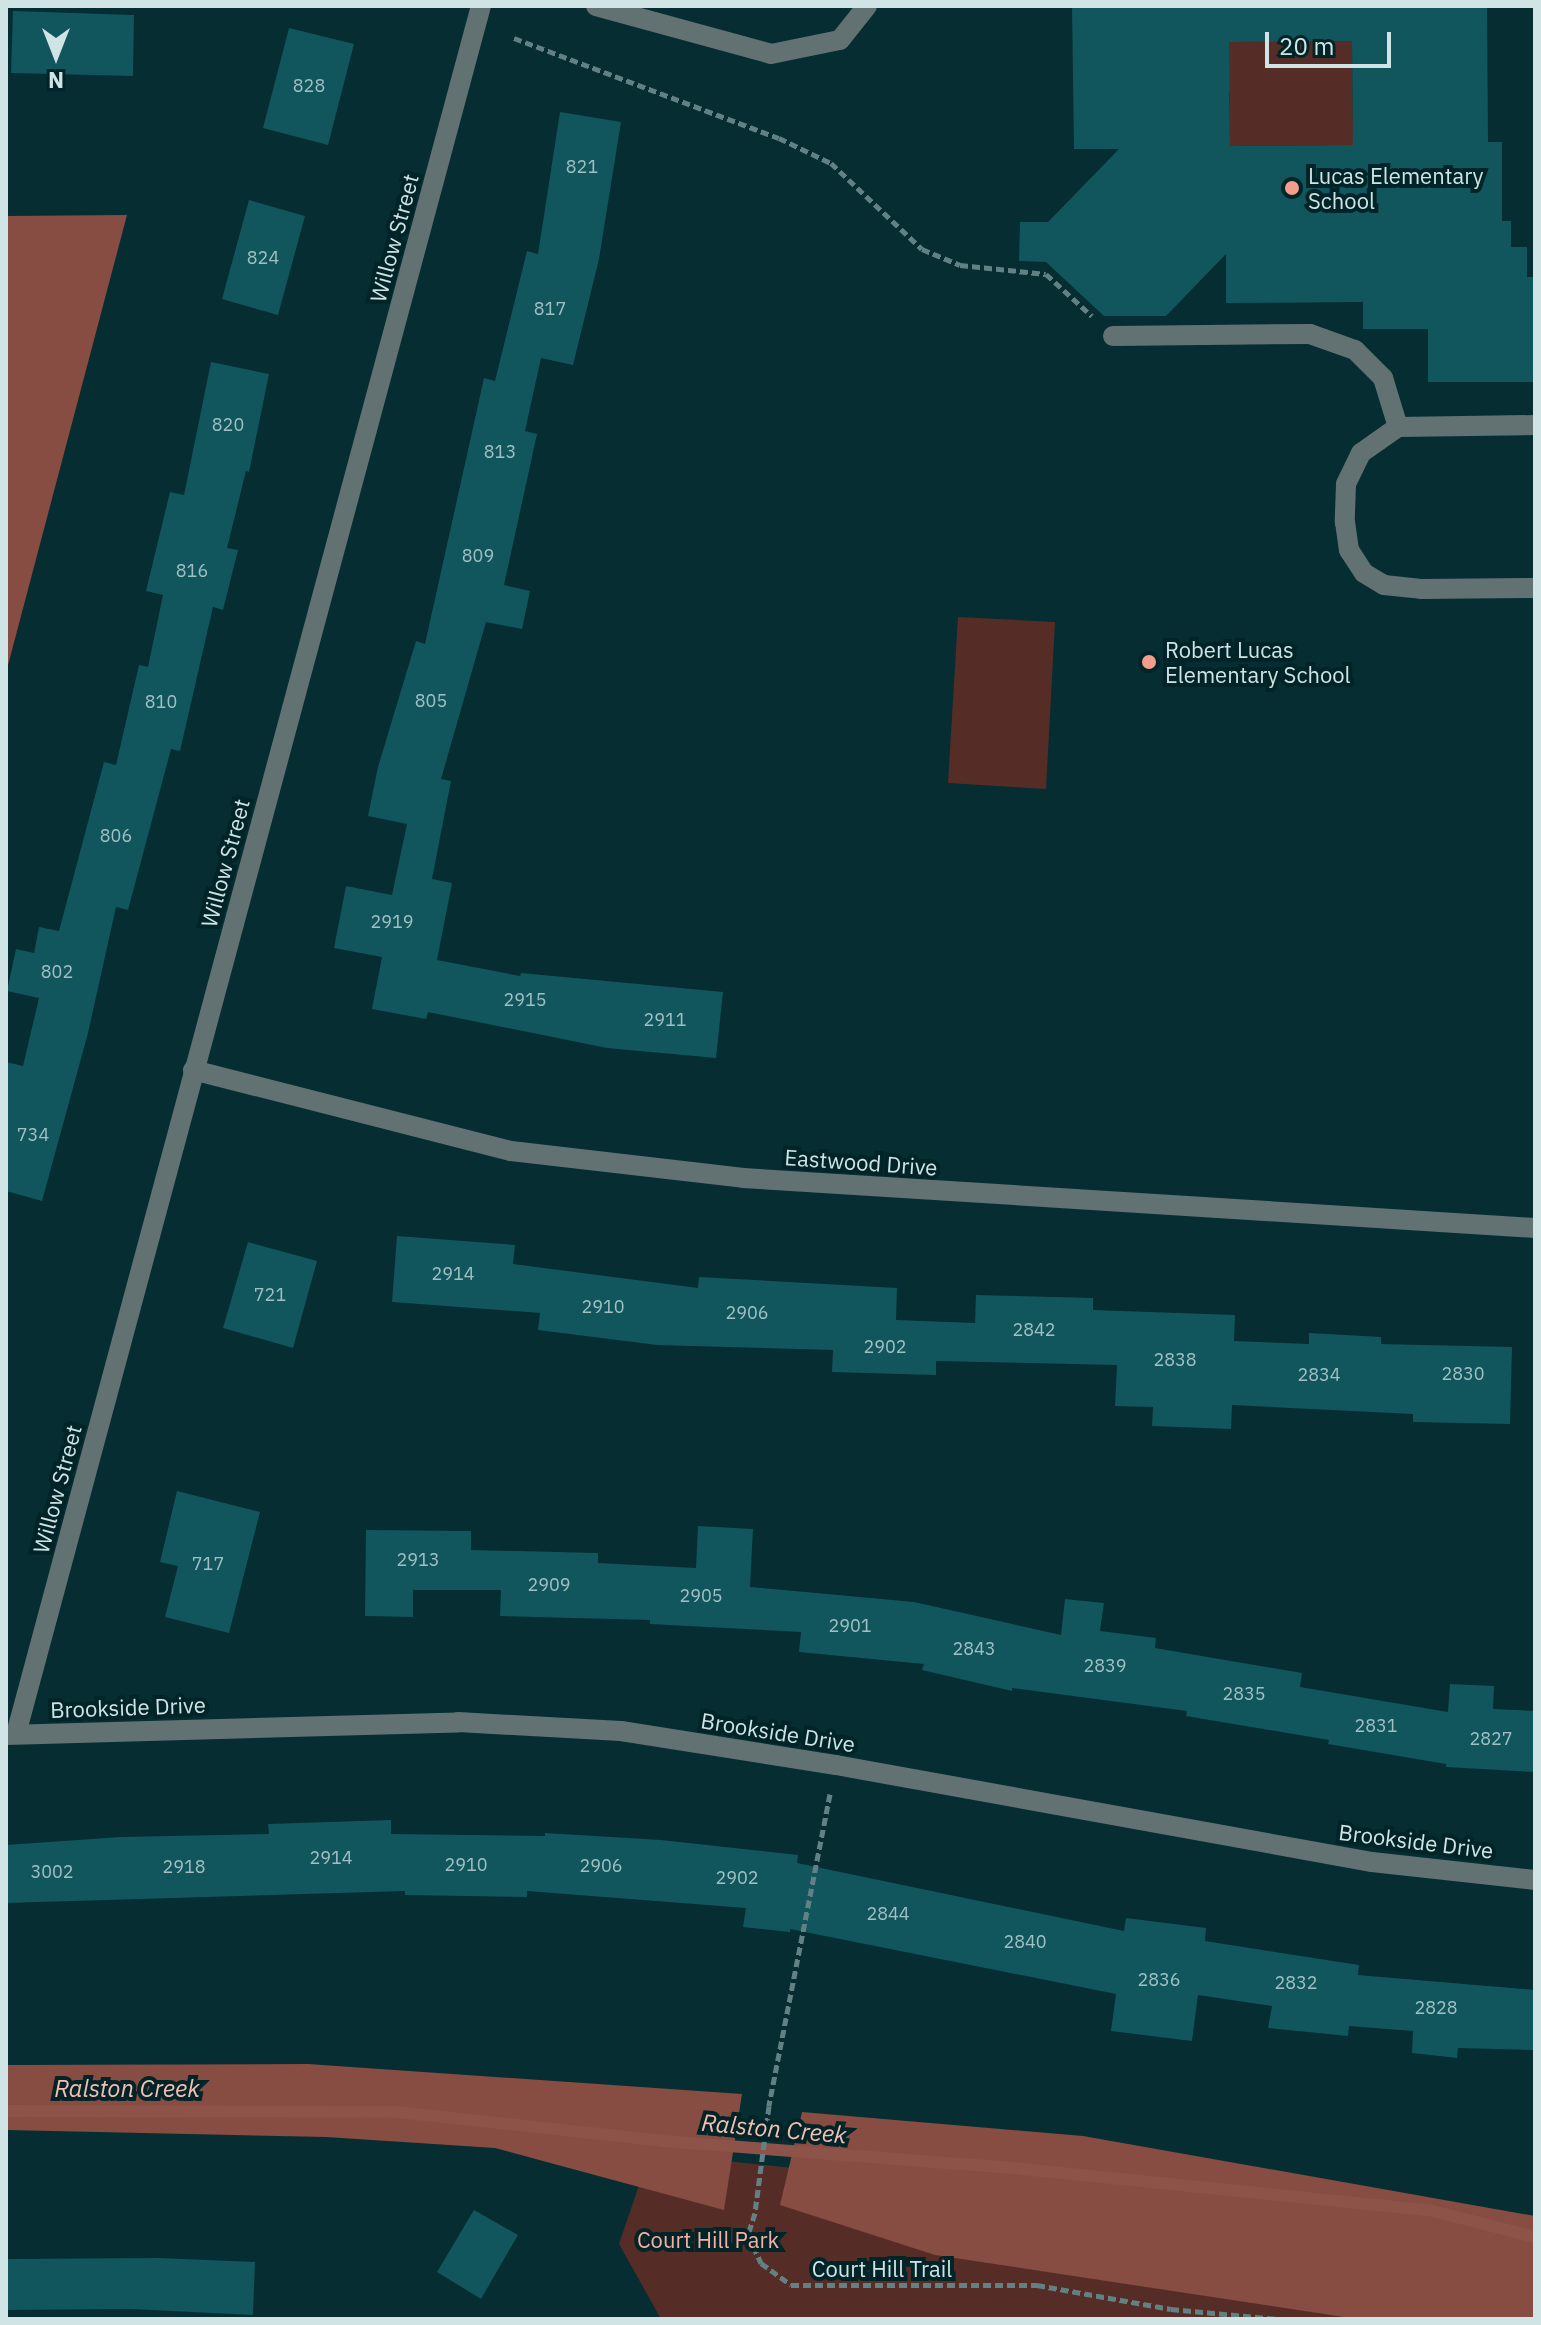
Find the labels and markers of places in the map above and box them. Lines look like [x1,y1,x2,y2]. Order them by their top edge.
place label: Lucas Elementary School [1308,162,1483,214]
marker: Lucas Elementary School [1283,179,1301,197]
place label: Robert Lucas Elementary School [1165,636,1351,688]
marker: Robert Lucas Elementary School [1140,653,1158,671]

